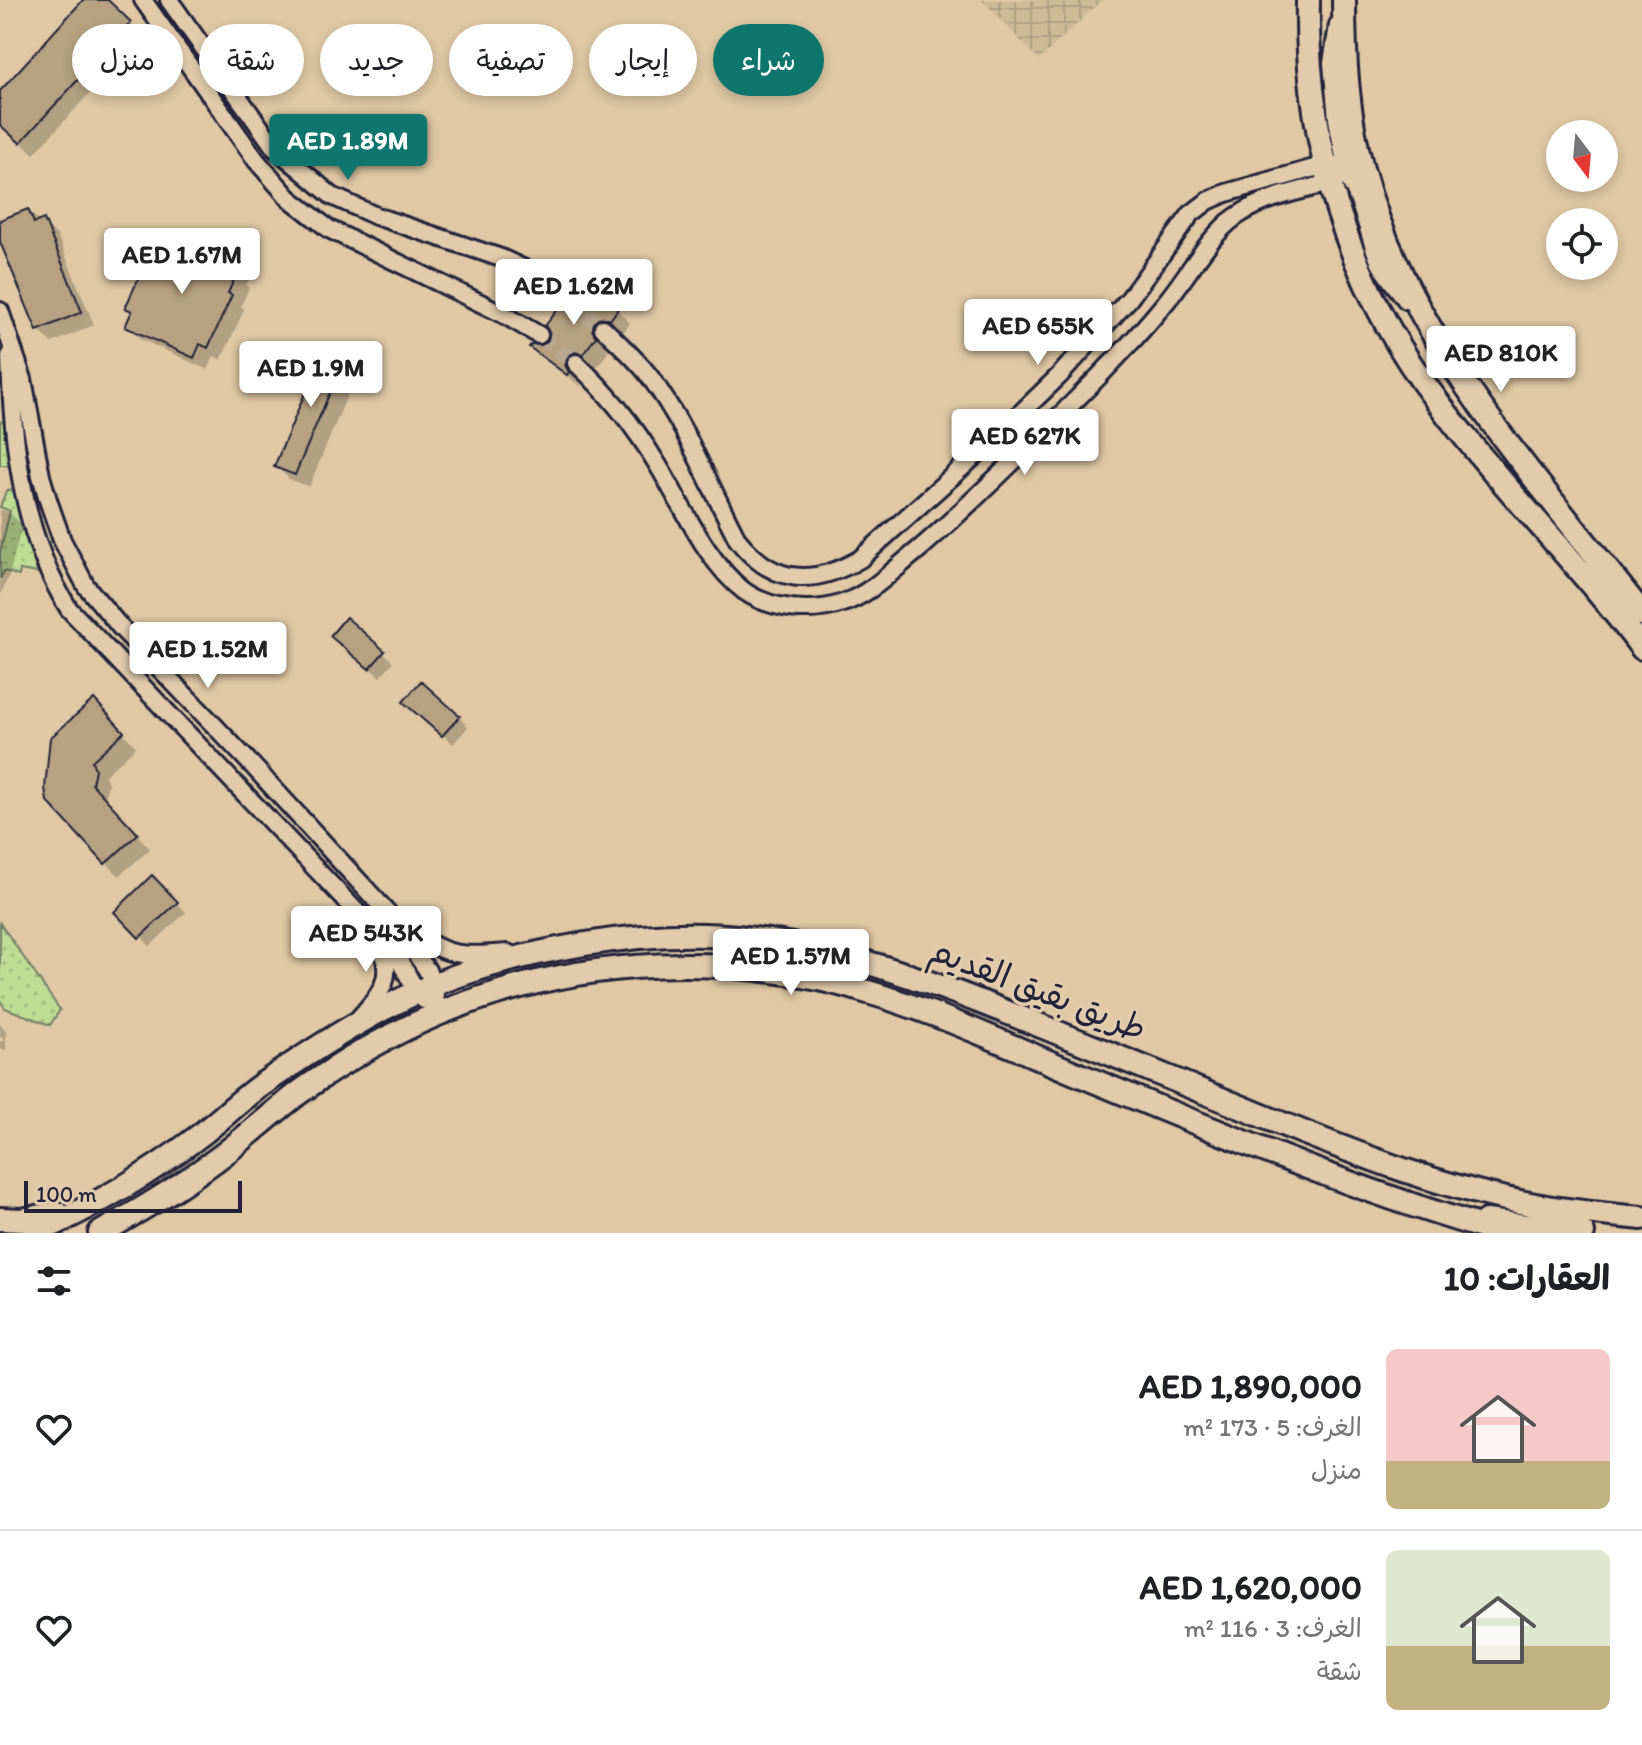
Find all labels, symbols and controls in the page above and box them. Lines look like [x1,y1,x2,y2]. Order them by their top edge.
chip: منزل [72,24,183,96]
chip: شقة [199,24,304,96]
chip: جديد [320,24,433,96]
chip: تصفية [449,24,573,96]
chip: إيجار [589,24,697,96]
chip: شراء [713,24,824,96]
pin: AED 1.89M [256,114,440,182]
north arrow [1546,120,1618,192]
map controls [1546,120,1618,280]
text: AED 1.89M [287,124,409,156]
button: locate [1546,208,1618,280]
pin: AED 1.67M [90,228,274,296]
text: AED 1.67M [122,238,242,270]
pin: AED 1.62M [482,259,666,327]
text: AED 1.62M [513,269,635,301]
pin: AED 655K [955,299,1121,367]
text: AED 655K [982,309,1094,341]
pin: AED 810K [1418,326,1584,394]
text: AED 810K [1445,336,1557,368]
pin: AED 1.9M [228,341,394,409]
text: AED 1.9M [257,351,365,383]
pin: AED 627K [942,409,1108,477]
text: AED 627K [970,419,1080,451]
pin: AED 1.52M [116,622,300,690]
text: AED 1.52M [147,632,269,664]
pin: AED 543K [283,906,449,974]
text: AED 543K [309,916,423,948]
pin: AED 1.57M [699,929,883,997]
street label: طريق بقيق القديم [922,929,1152,1054]
text: AED 1.57M [731,939,851,971]
scale bar [24,1177,242,1213]
text: 100 m [36,1181,97,1208]
text: العقارات: 10 [1443,1258,1610,1299]
icon: filters [32,1259,76,1303]
text: AED 1,890,000 [1139,1366,1362,1407]
icon: home [1450,1381,1546,1477]
icon: heart [32,1407,76,1451]
text: الغرف: 5 · 173 m² [1183,1411,1362,1443]
text: منزل [1311,1454,1362,1486]
text: AED 1,620,000 [1140,1567,1362,1608]
icon: home [1450,1582,1546,1678]
icon: heart [32,1608,76,1652]
text: الغرف: 3 · 116 m² [1184,1612,1362,1644]
text: شقة [1317,1655,1362,1687]

